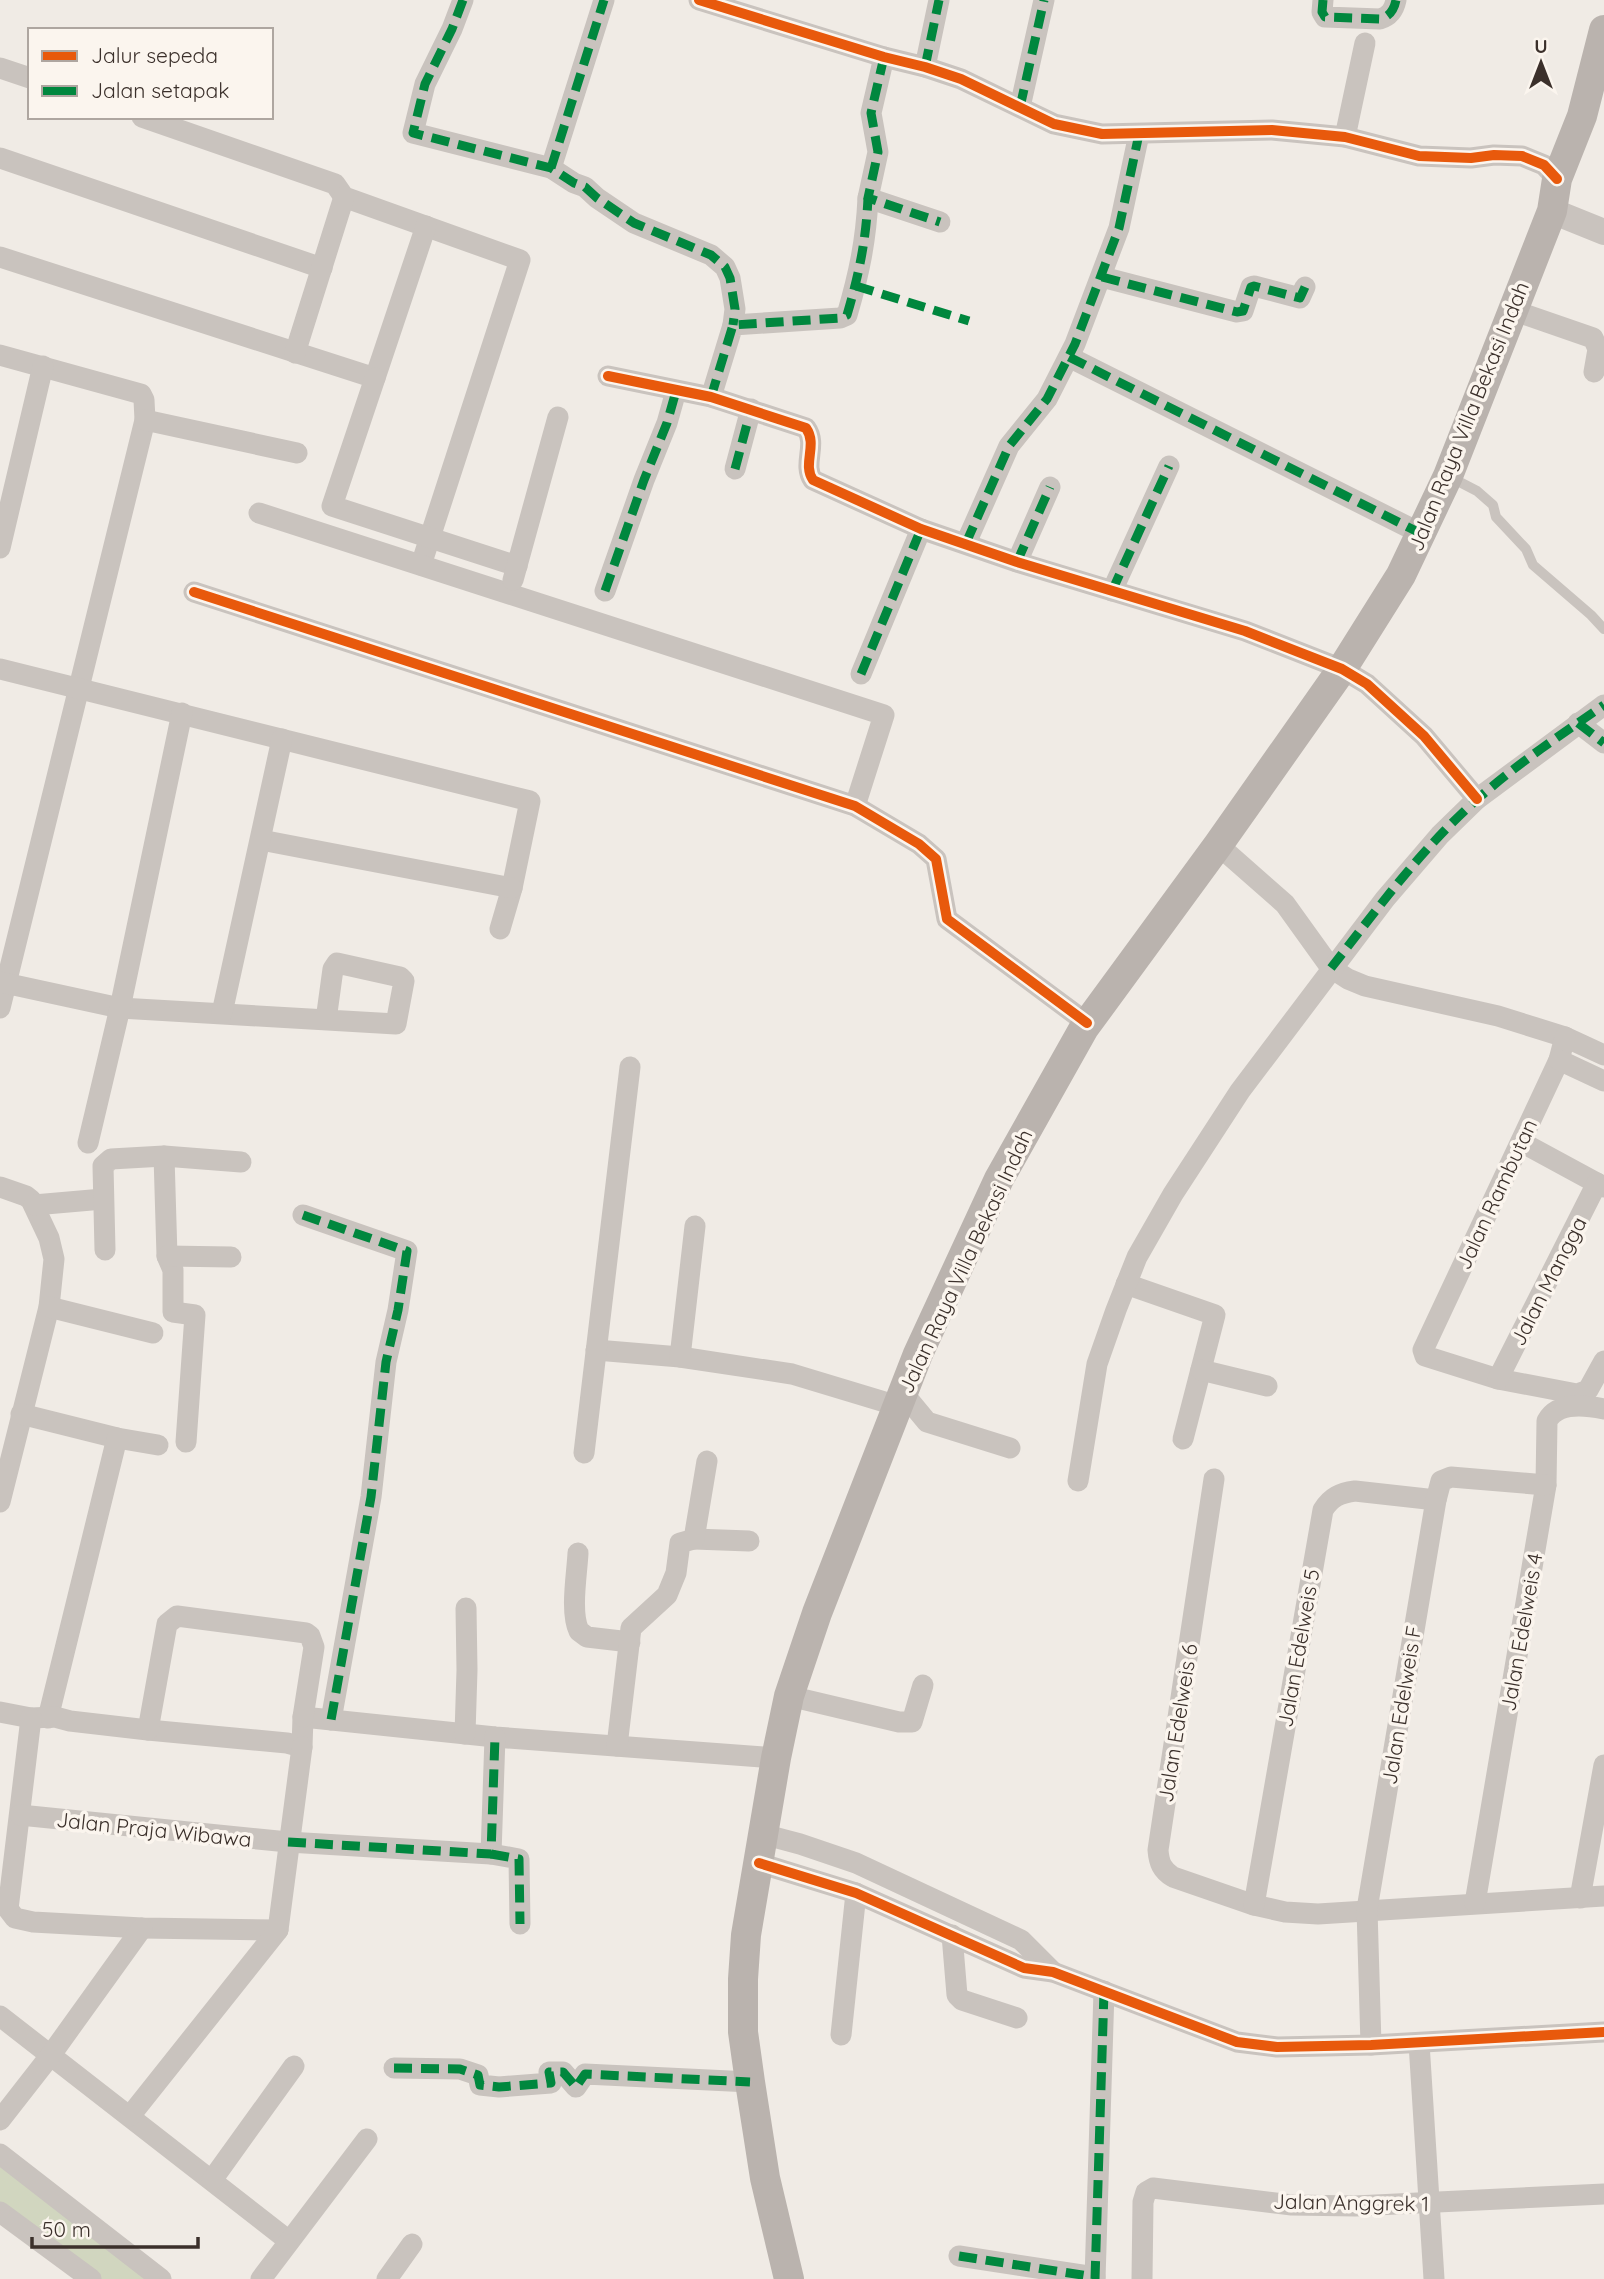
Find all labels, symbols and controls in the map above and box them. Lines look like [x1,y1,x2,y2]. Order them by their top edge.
legend [28,28,273,119]
north arrow [1506,28,1576,98]
text: U [1534,34,1548,58]
text: Jalur sepeda [91,42,218,68]
text: Jalan setapak [91,77,229,103]
street label: Jalan Raya Villa Bekasi Indah [1402,277,1534,555]
street label: Jalan Rambutan [1450,1115,1542,1273]
street label: Jalan Raya Villa Bekasi Indah [892,1125,1038,1397]
street label: Jalan Mangga [1504,1212,1592,1350]
street label: Jalan Edelweis 4 [1494,1551,1548,1713]
street label: Jalan Edelweis 5 [1271,1567,1325,1729]
street label: Jalan Edelweis F [1376,1624,1426,1786]
street label: Jalan Edelweis 6 [1152,1642,1202,1804]
street label: Jalan Praja Wibawa [55,1806,253,1852]
street label: Jalan Anggrek 1 [1273,2188,1429,2216]
scale bar [32,2206,198,2250]
text: 50 m [42,2216,91,2242]

